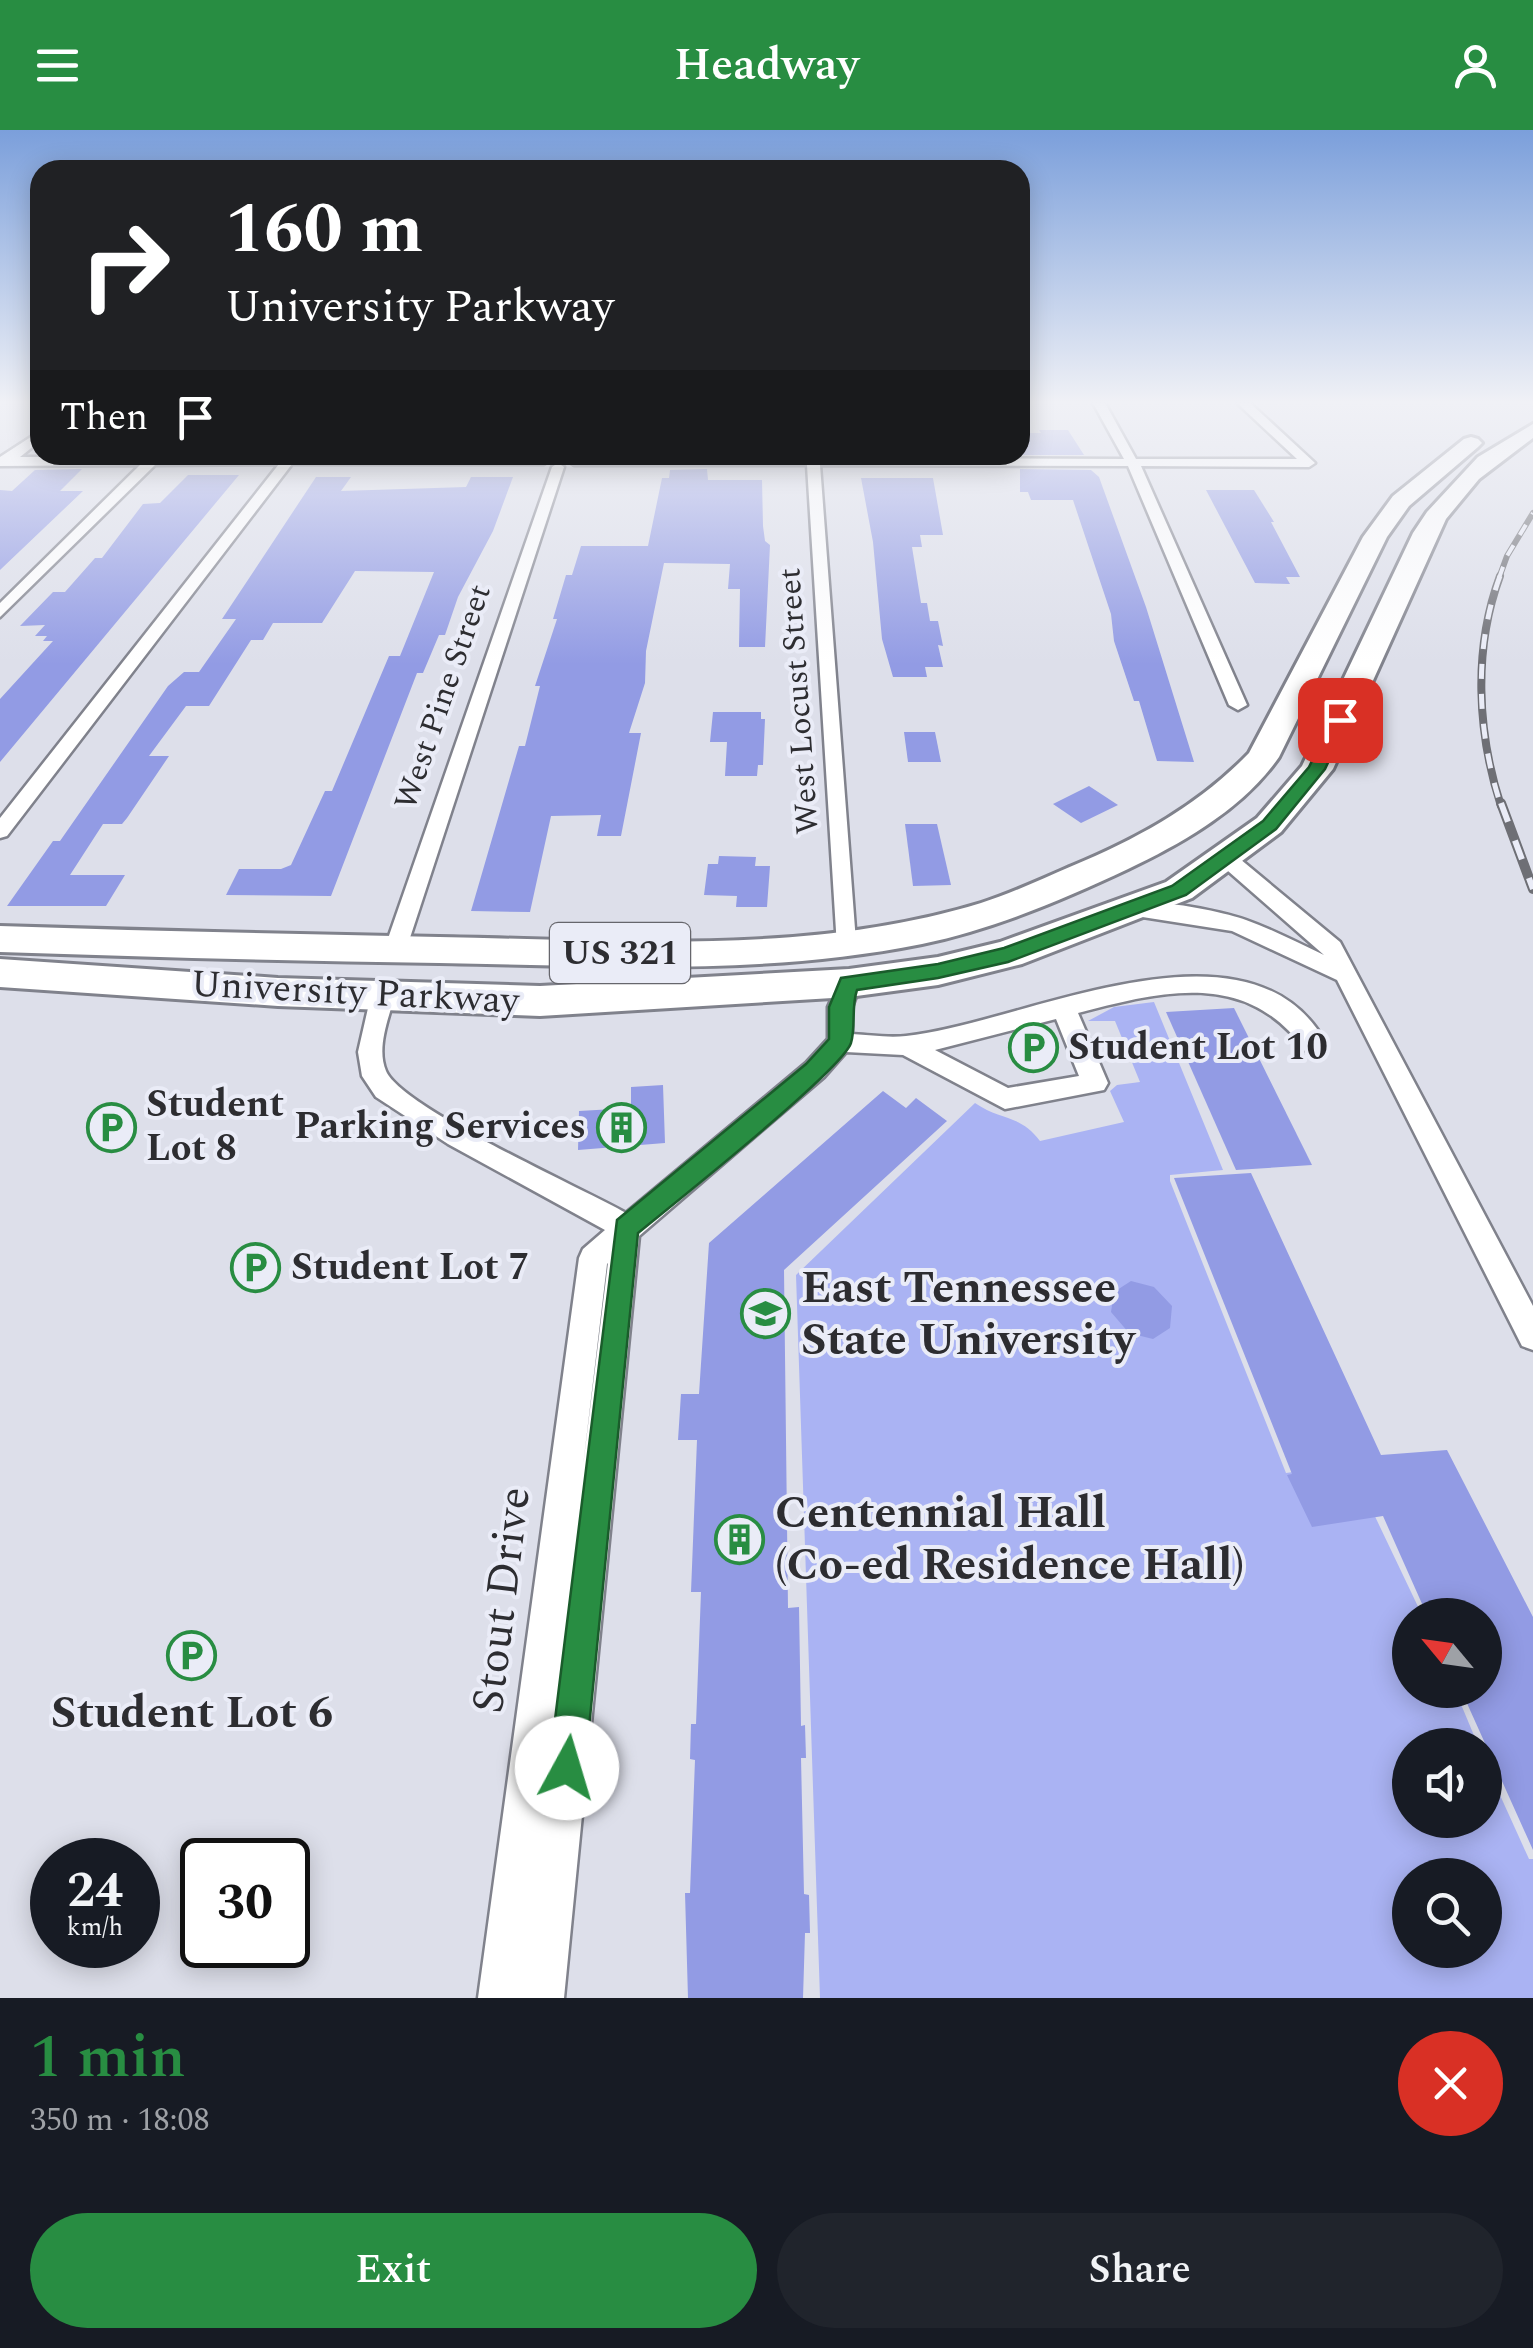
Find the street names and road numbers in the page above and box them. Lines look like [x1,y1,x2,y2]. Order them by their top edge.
street label: West Locust Street [765,566,833,836]
street label: West Pine Street [381,578,505,816]
road number: US 321 [550,923,690,983]
street label: University Parkway [189,955,522,1031]
street label: Stout Drive [454,1483,550,1717]

